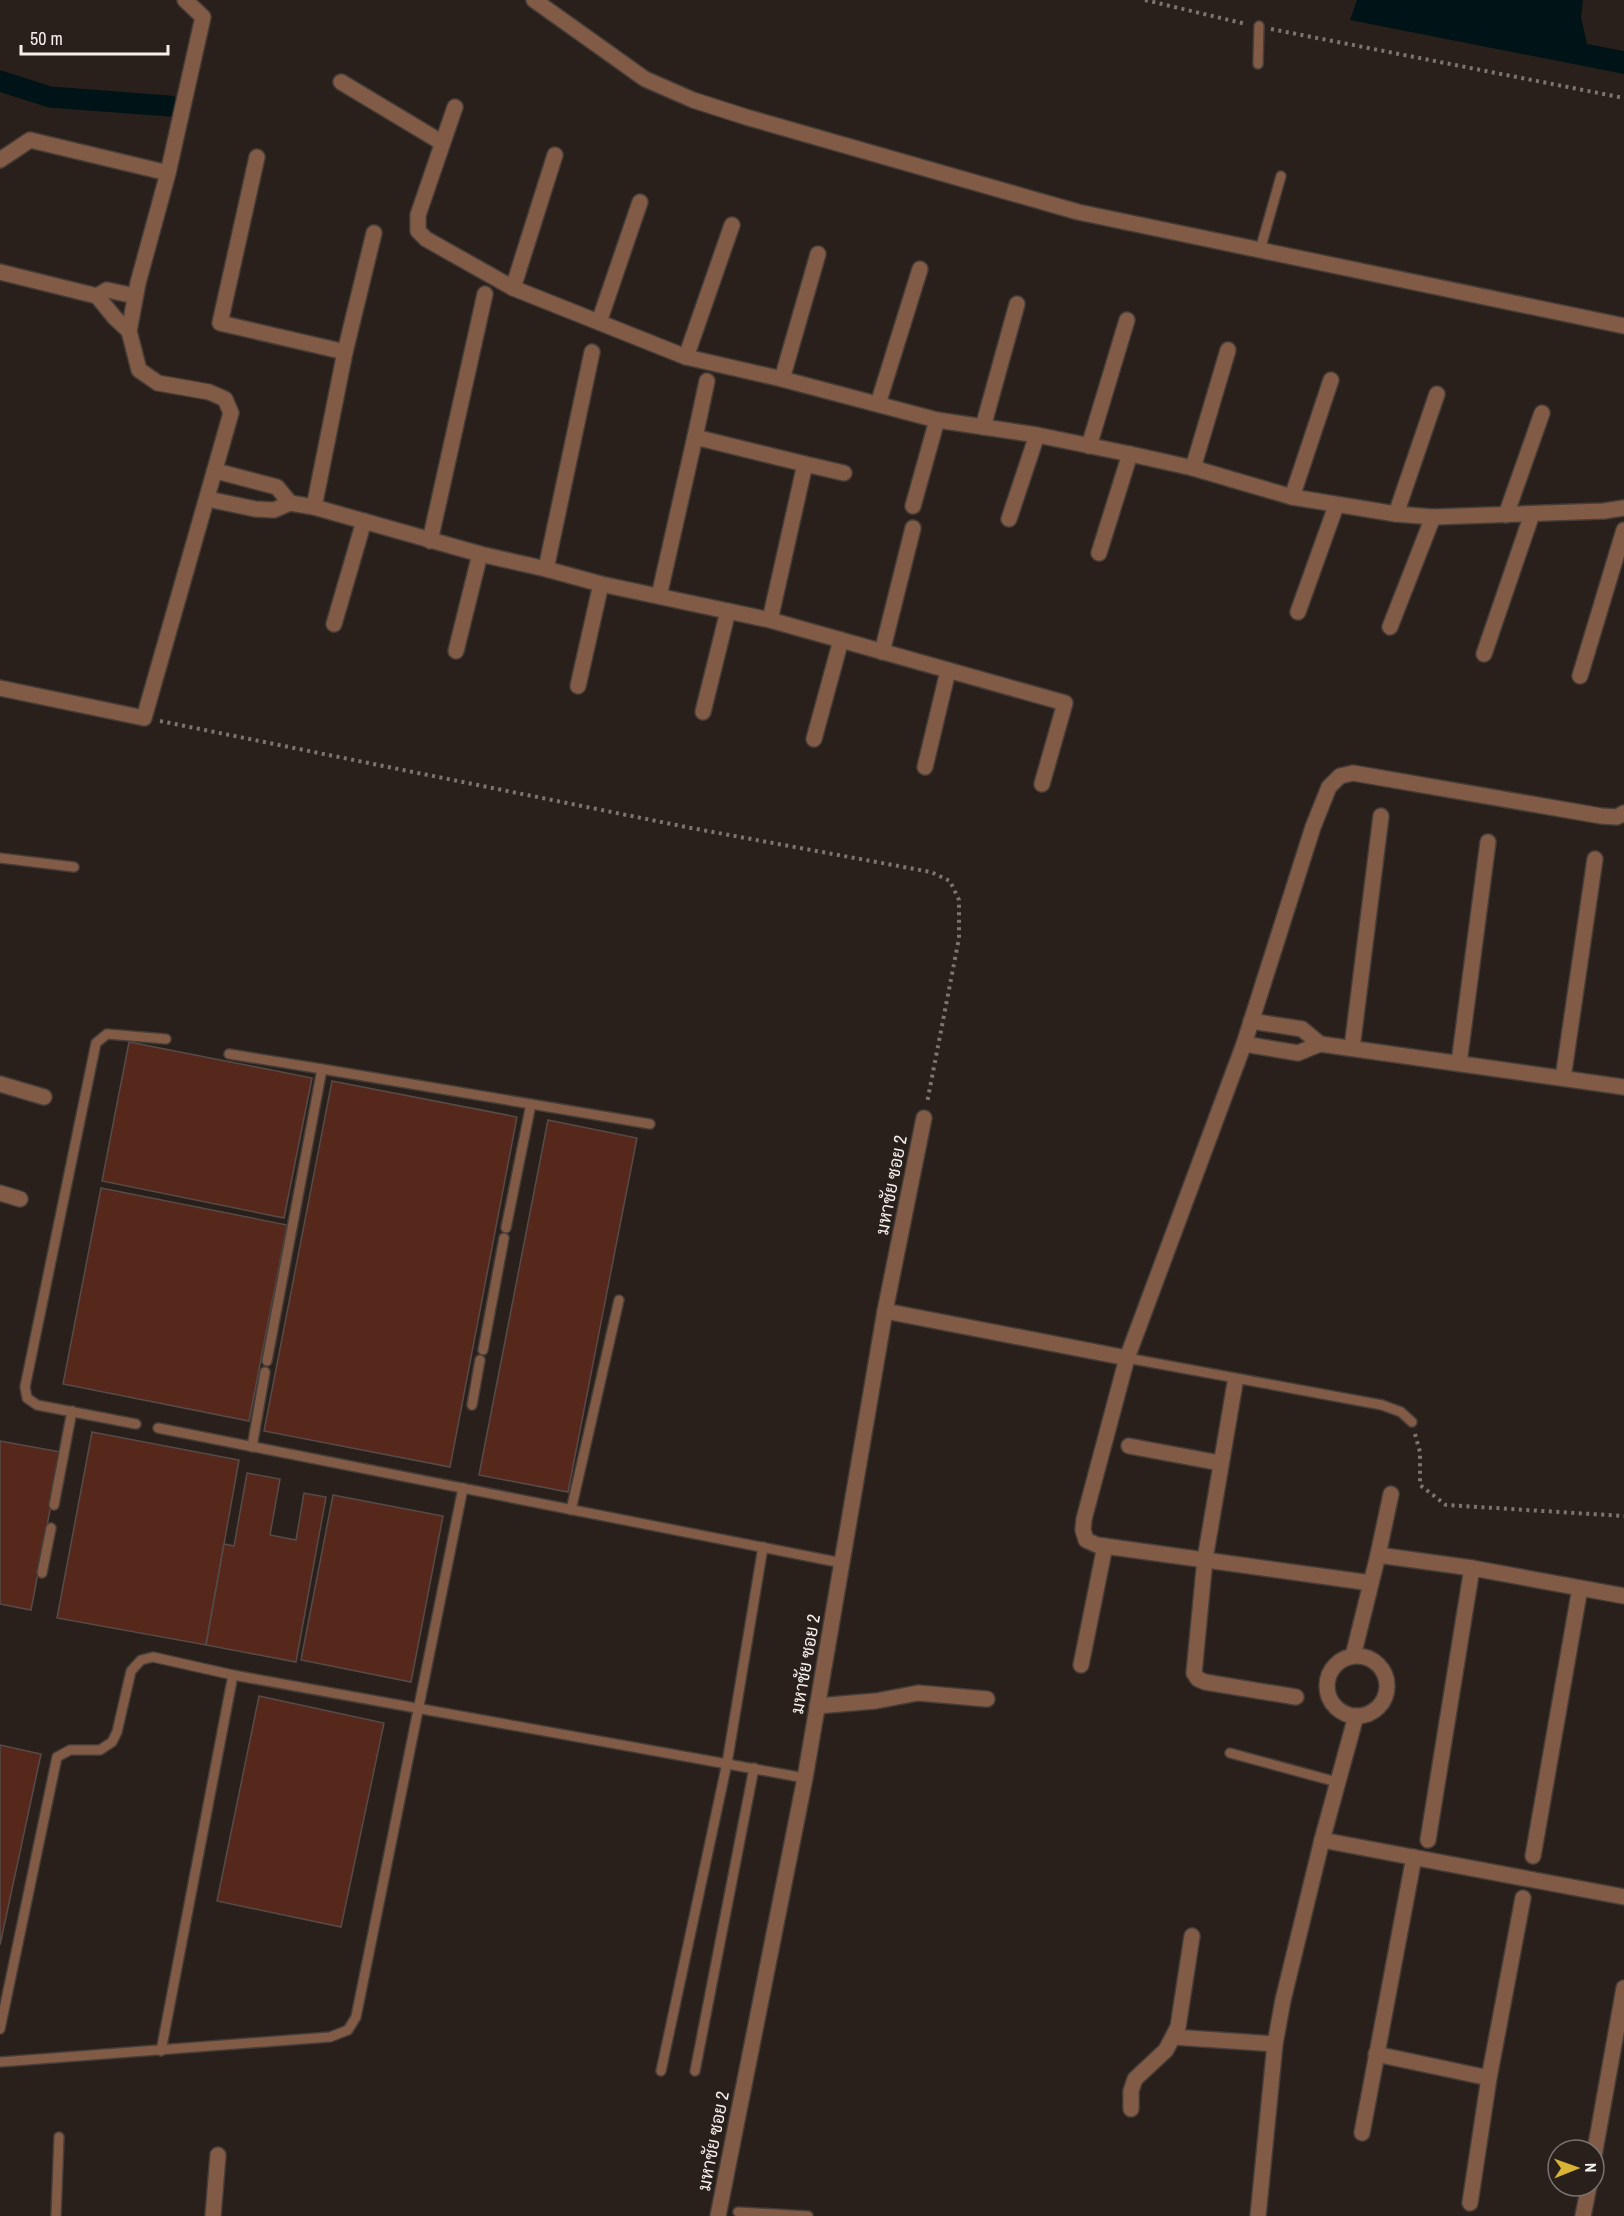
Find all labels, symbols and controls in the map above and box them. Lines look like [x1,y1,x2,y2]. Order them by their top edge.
scale bar [21,18,168,56]
text: 50 m [30,26,63,51]
street label: มหาชัย ซอย 2 [869,1133,913,1237]
street label: มหาชัย ซอย 2 [784,1612,826,1716]
street label: มหาชัย ซอย 2 [691,2089,735,2193]
north arrow [1546,2138,1606,2198]
text: N [1580,2163,1602,2173]

